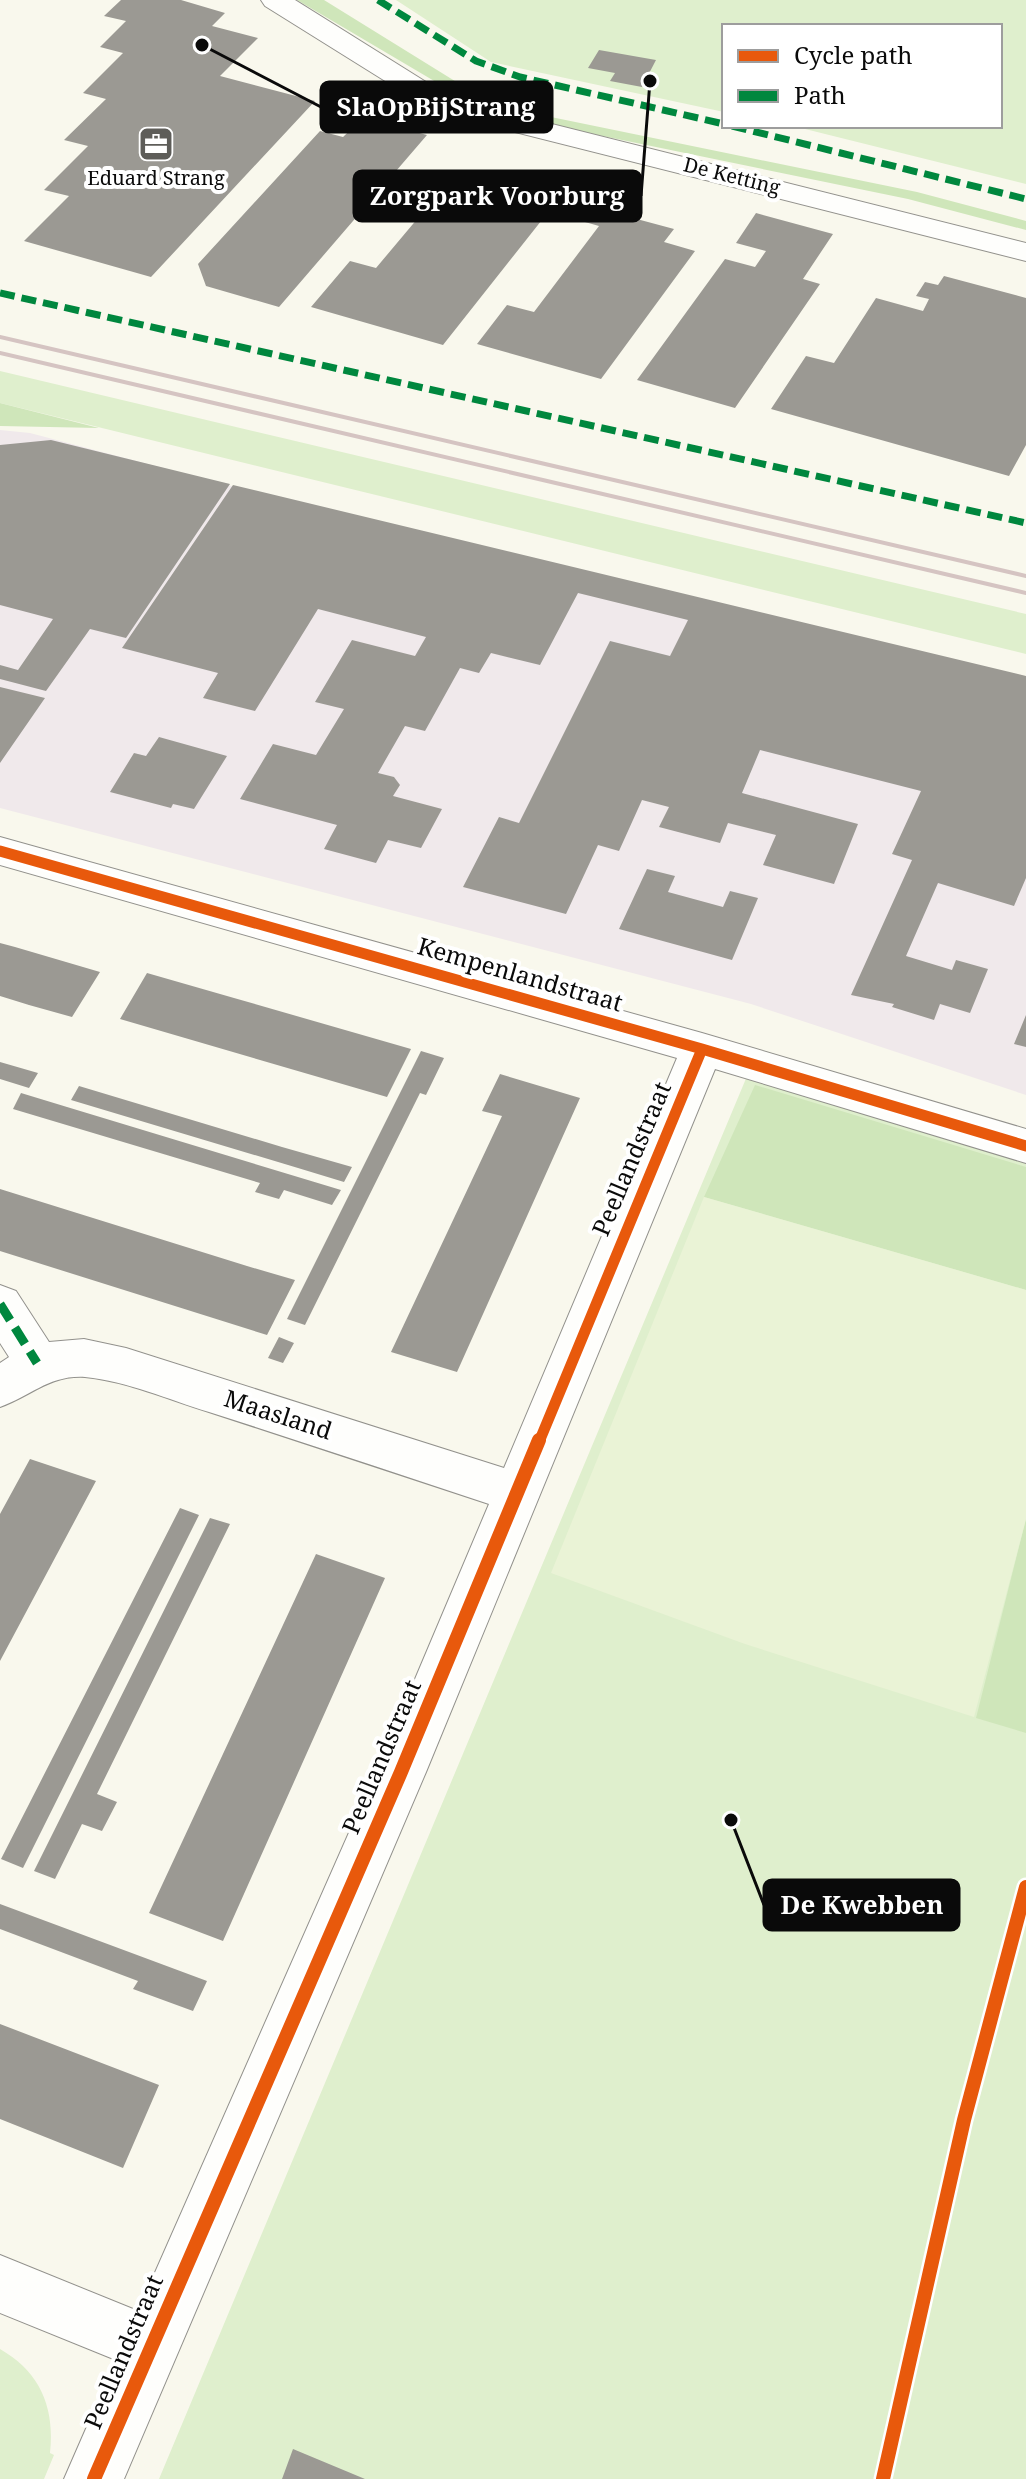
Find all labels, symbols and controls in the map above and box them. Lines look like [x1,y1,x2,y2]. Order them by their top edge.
legend [722,24,1002,128]
text: Cycle path [794,38,913,71]
text: Path [794,78,846,111]
callout: SlaOpBijStrang [321,82,552,132]
text: SlaOpBijStrang [337,88,536,124]
office icon: Eduard Strang [137,125,175,163]
street label: De Ketting [681,150,784,201]
place label: Eduard Strang [87,164,225,191]
callout: Zorgpark Voorburg [354,171,641,221]
text: Zorgpark Voorburg [369,177,625,213]
street label: Kempenlandstraat [414,929,627,1019]
street label: Peellandstraat [583,1076,678,1241]
street label: Maasland [220,1381,337,1447]
street label: Peellandstraat [333,1674,428,1839]
callout: De Kwebben [764,1880,959,1930]
text: De Kwebben [781,1886,943,1922]
street label: Peellandstraat [75,2269,170,2434]

